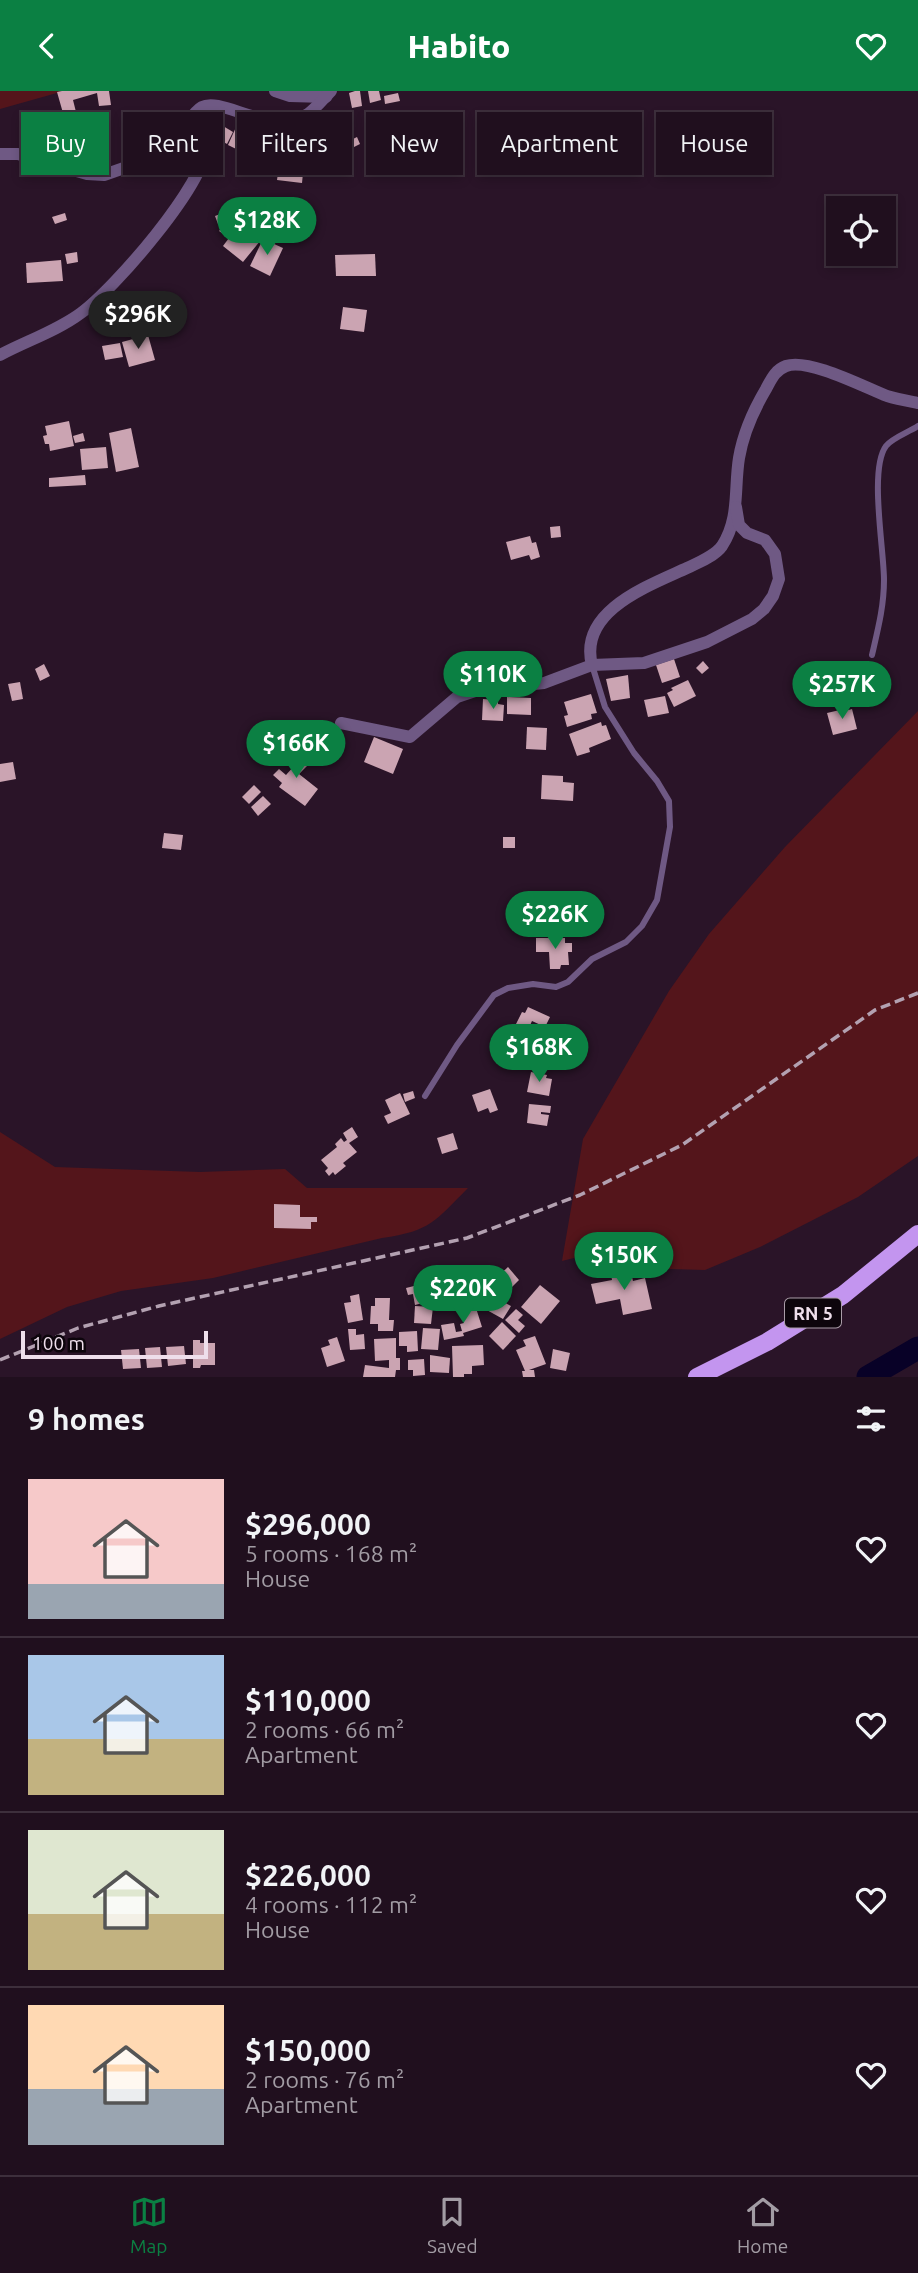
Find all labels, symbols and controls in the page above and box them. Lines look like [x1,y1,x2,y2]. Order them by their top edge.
icon: back [28,27,66,65]
icon: heart [852,27,890,65]
text: Habito [408,28,510,64]
chip: Buy [21,112,109,175]
chip: Rent [123,112,223,175]
chip: Filters [237,112,352,175]
chip: New [366,112,463,175]
chip: Apartment [477,112,642,175]
chip: House [656,112,772,175]
map controls [826,196,896,266]
button: locate [826,196,896,266]
pin: $128K [218,197,316,257]
text: $128K [233,207,301,232]
pin: $296K [89,292,187,351]
text: $296K [104,301,172,326]
pin: $110K [444,651,542,711]
text: $110K [459,661,527,686]
pin: $257K [793,661,891,721]
text: $257K [808,671,876,696]
pin: $166K [247,721,345,780]
text: $166K [262,730,330,755]
pin: $226K [506,891,604,951]
text: $226K [521,901,589,926]
pin: $168K [490,1025,588,1084]
text: $168K [505,1034,573,1059]
pin: $150K [575,1233,673,1292]
text: $150K [590,1242,658,1267]
pin: $220K [414,1265,512,1325]
text: $220K [429,1275,497,1300]
road number: RN 5 [785,1299,841,1328]
scale bar [21,1328,208,1360]
text: 100 m [32,1332,85,1354]
icon: filters [852,1400,890,1438]
text: 9 homes [28,1402,145,1436]
icon: home [84,1507,168,1591]
text: $296,000 [245,1507,371,1541]
icon: heart [852,1530,890,1568]
text: 5 rooms · 168 m² [245,1541,417,1566]
text: House [245,1566,310,1591]
icon: home [84,1683,168,1767]
text: $110,000 [245,1683,371,1717]
icon: heart [852,1706,890,1744]
text: 2 rooms · 66 m² [245,1717,404,1742]
text: Apartment [245,1742,358,1767]
icon: home [84,1858,168,1942]
text: $226,000 [245,1858,371,1892]
icon: heart [852,1881,890,1919]
text: 4 rooms · 112 m² [245,1892,417,1917]
text: House [245,1917,310,1942]
icon: home [84,2033,168,2117]
text: $150,000 [245,2033,371,2067]
icon: heart [852,2056,890,2094]
text: 2 rooms · 76 m² [245,2067,404,2092]
text: Apartment [245,2092,358,2117]
tab: Map [130,2193,168,2257]
tab: Saved [427,2193,478,2257]
tab: Home [737,2193,788,2257]

